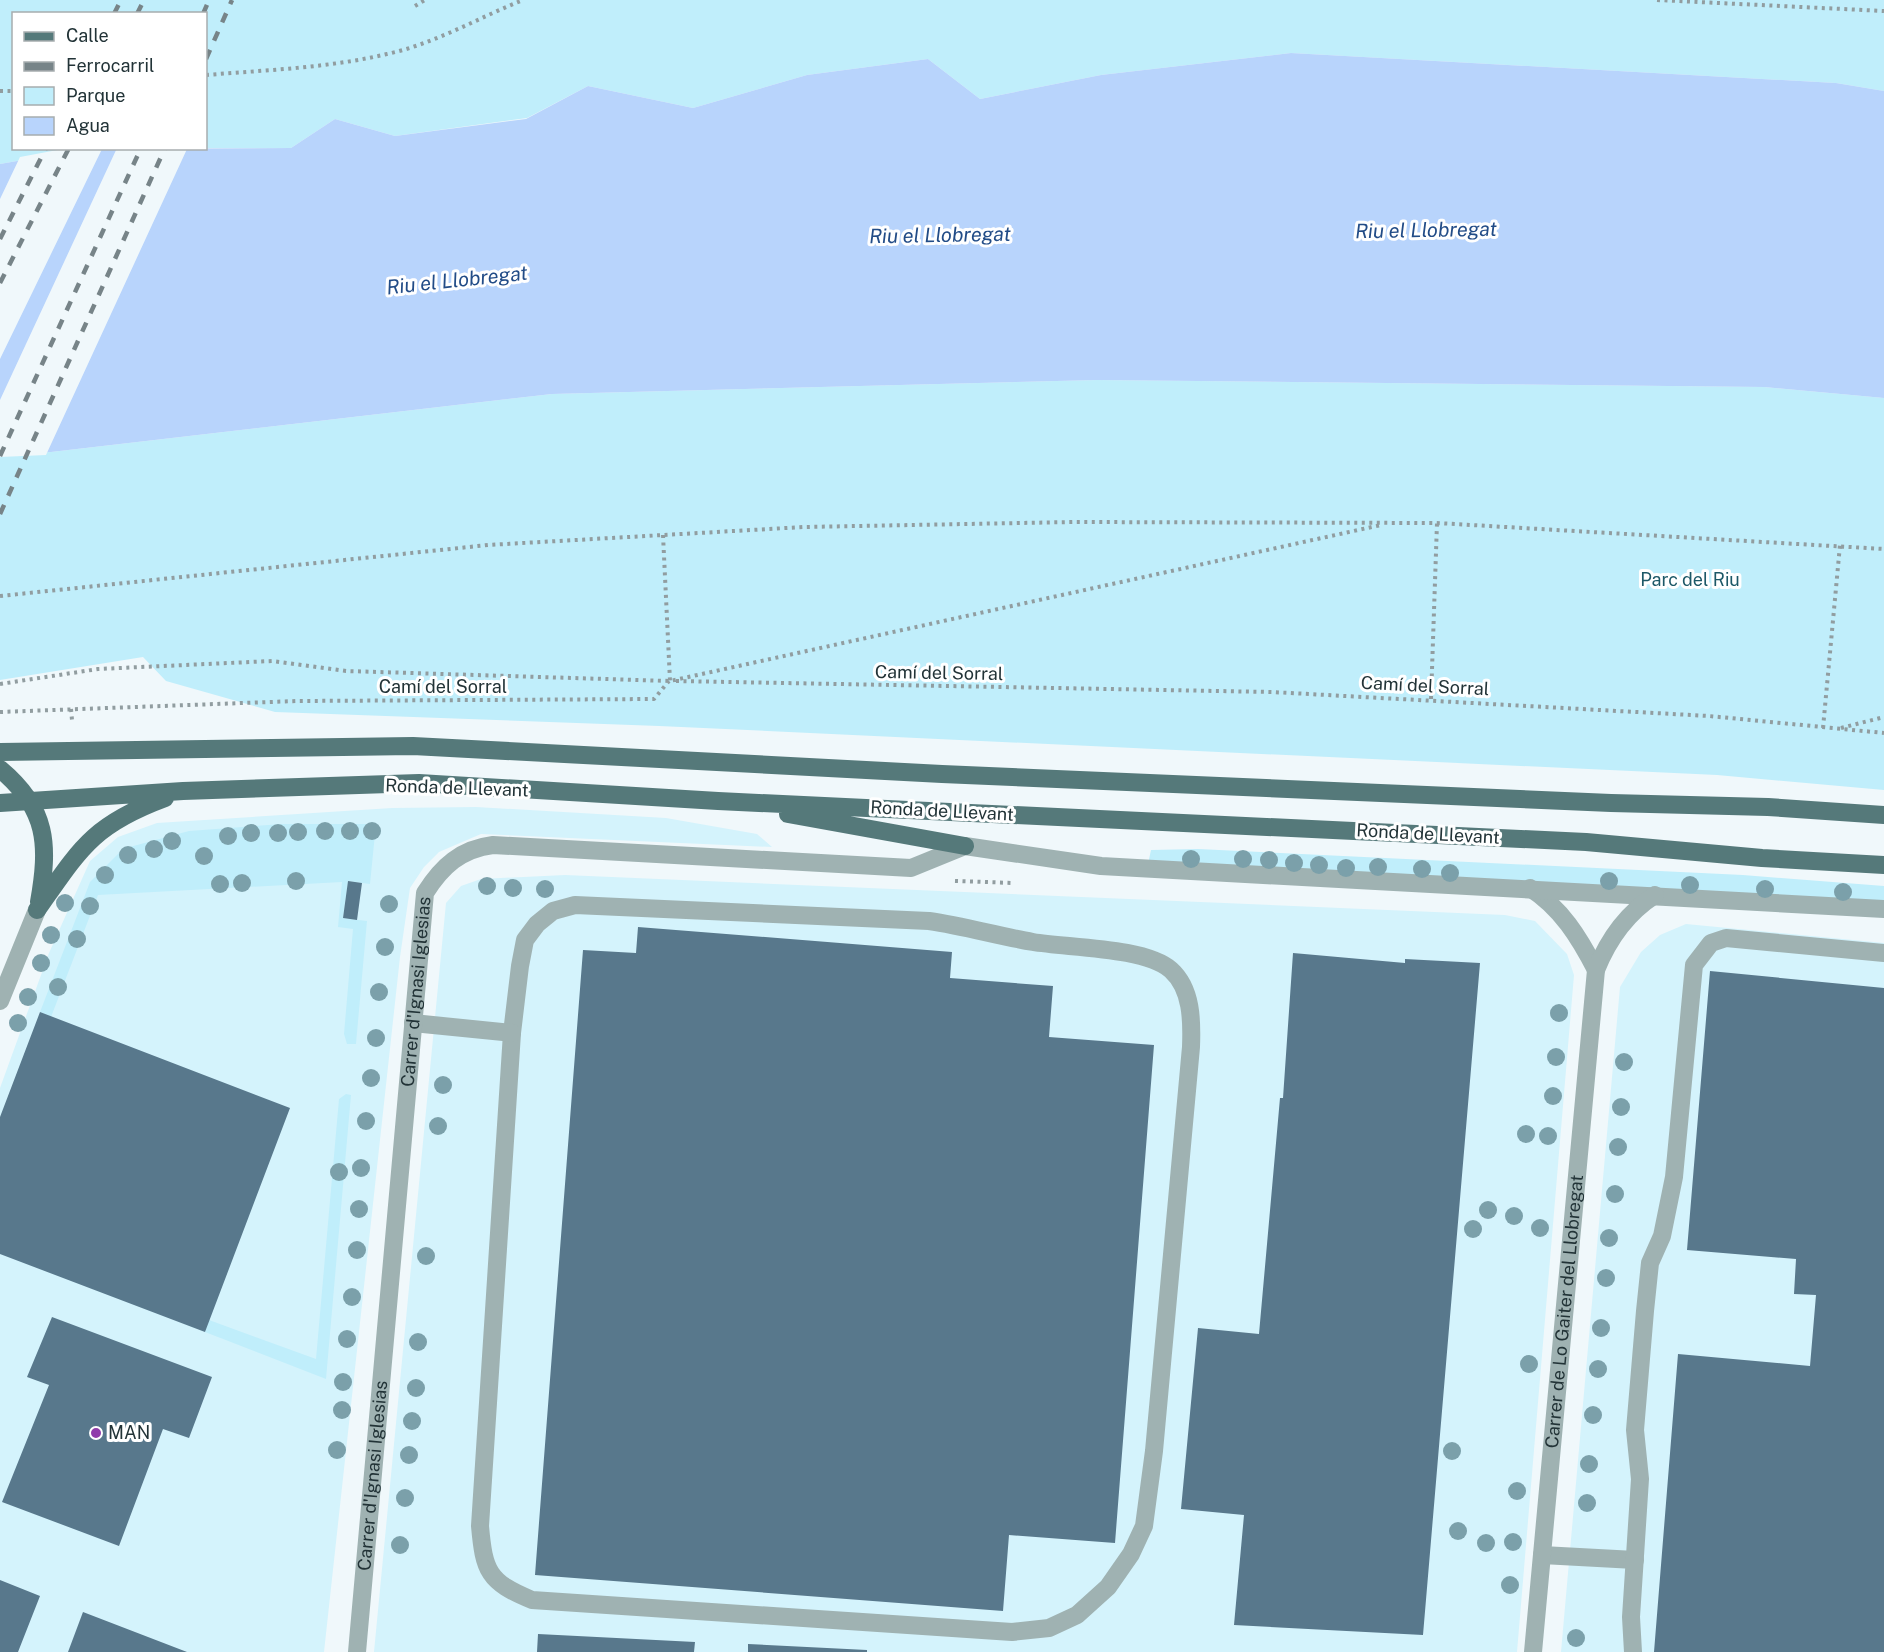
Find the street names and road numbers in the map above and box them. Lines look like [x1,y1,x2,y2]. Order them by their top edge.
street label: Camí del Sorral [875,661,1003,684]
street label: Camí del Sorral [1360,672,1490,699]
street label: Camí del Sorral [379,676,507,697]
street label: Ronda de Llevant [385,774,529,801]
street label: Ronda de Llevant [870,796,1014,825]
street label: Ronda de Llevant [1356,819,1500,848]
street label: Carrer d'Ignasi Iglesias [397,896,435,1088]
street label: Carrer de Lo Gaiter del Llobregat [1541,1174,1587,1449]
street label: Carrer d'Ignasi Iglesias [353,1380,391,1572]

